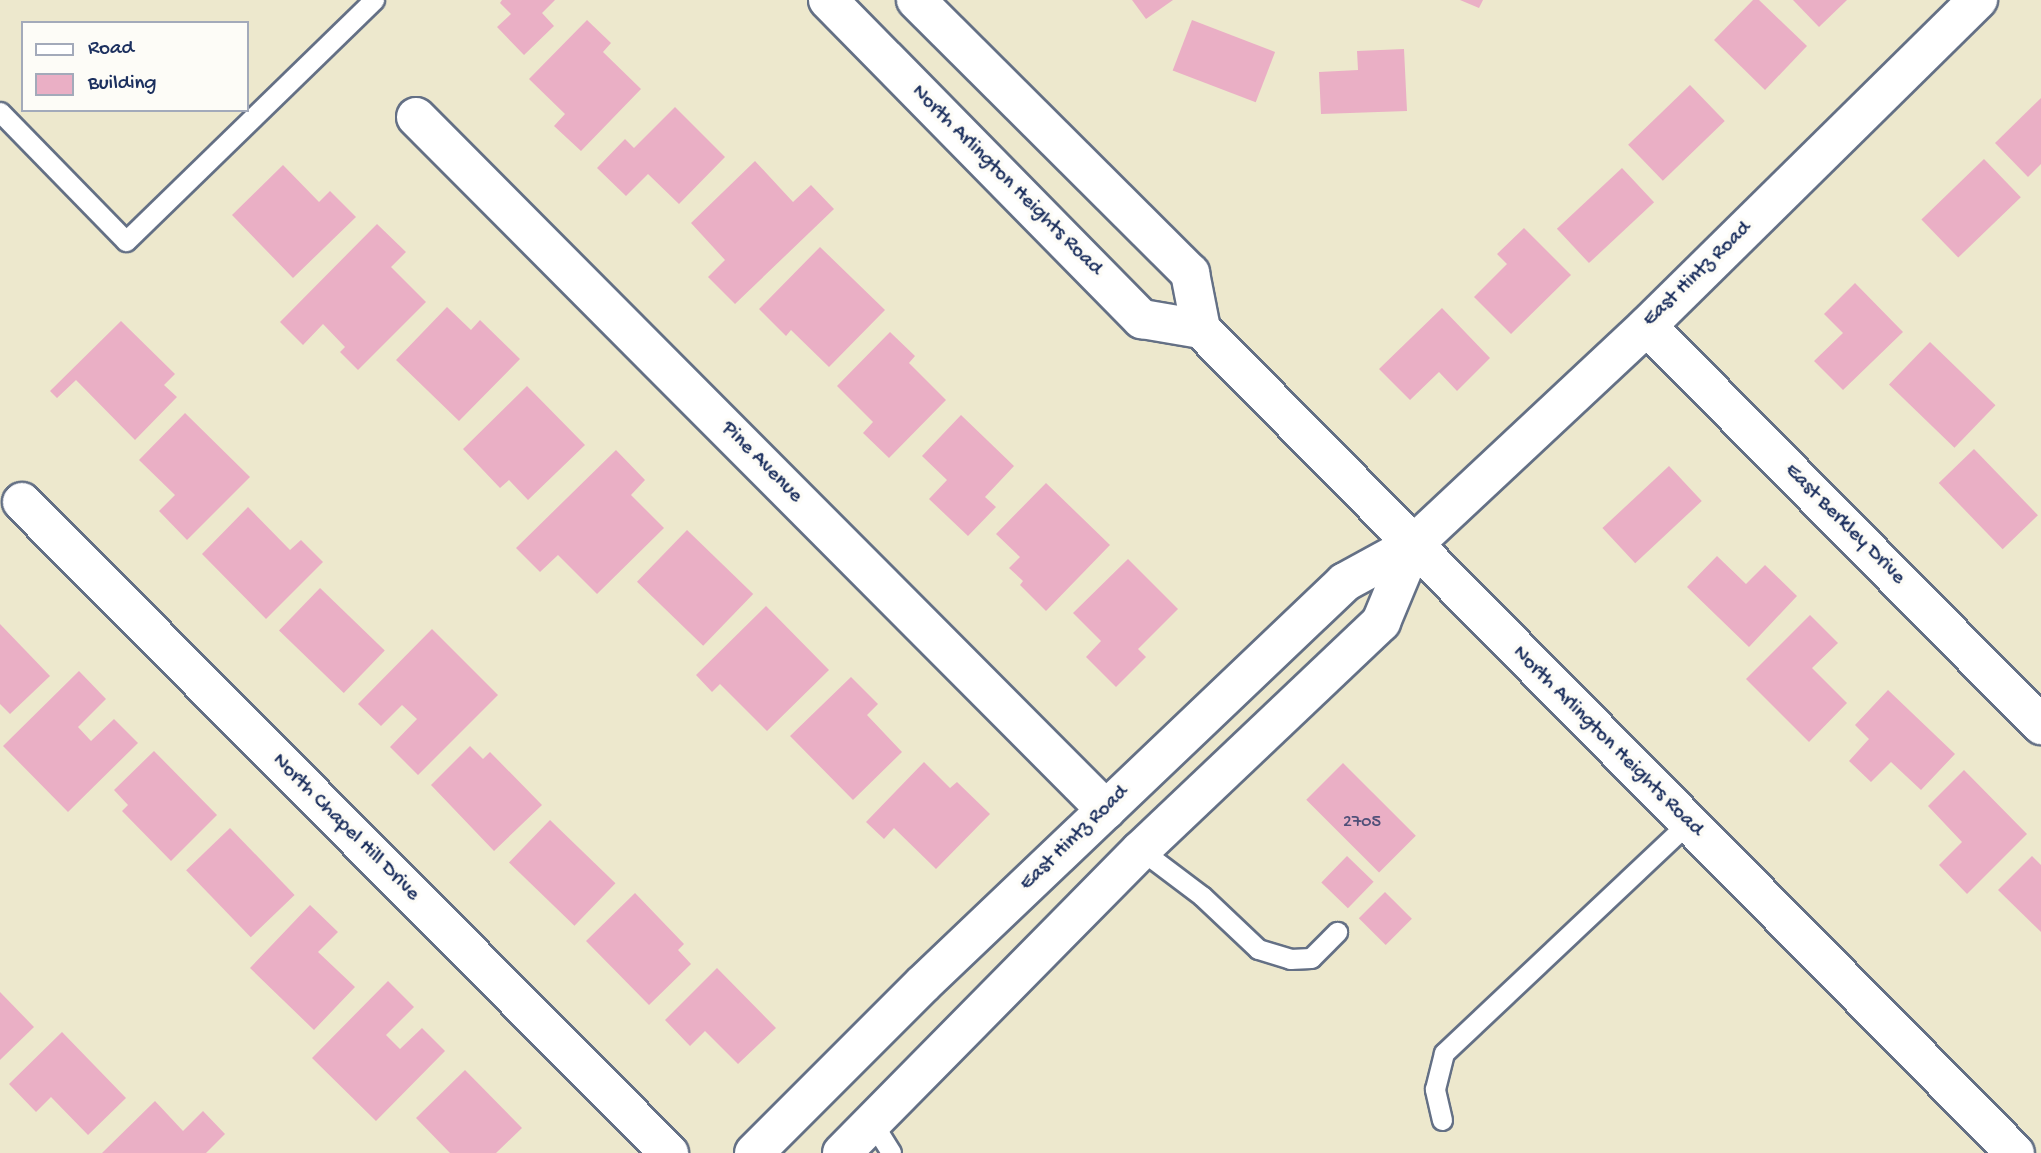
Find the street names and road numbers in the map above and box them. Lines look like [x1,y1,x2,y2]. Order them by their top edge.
street label: North Arlington Heights Road [905,80,1107,282]
street label: East Hintz Road [1638,217,1758,333]
street label: Pine Avenue [715,417,807,509]
street label: East Berkley Drive [1778,459,1910,591]
street label: North Arlington Heights Road [1506,641,1708,843]
street label: North Chapel Hill Drive [266,749,424,907]
street label: East Hintz Road [1015,781,1135,897]

